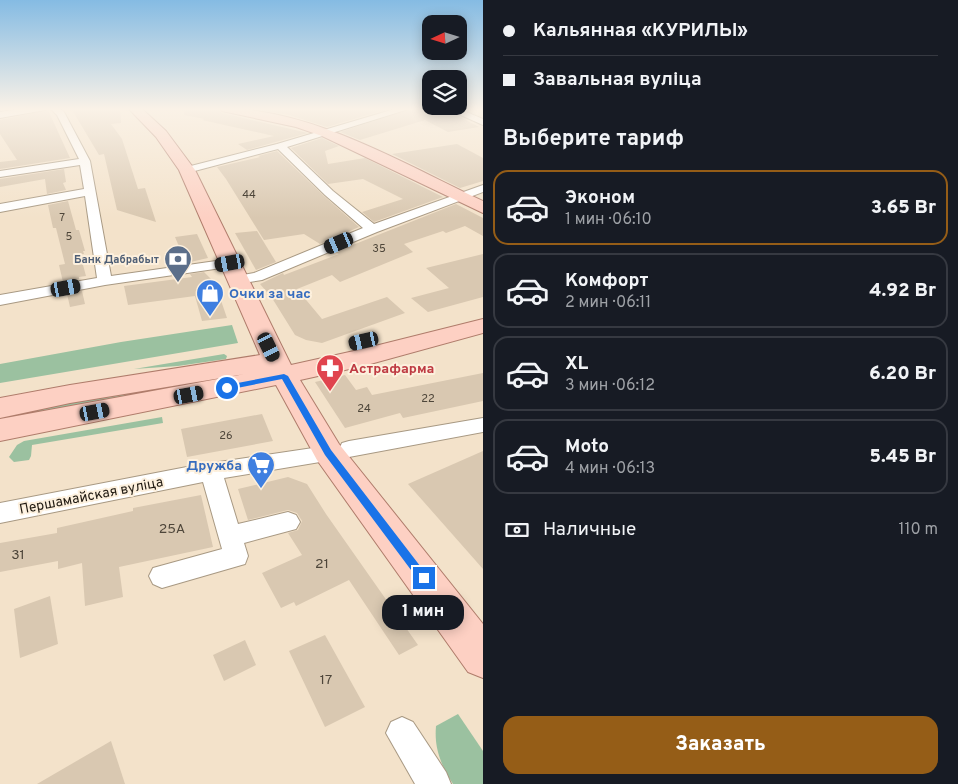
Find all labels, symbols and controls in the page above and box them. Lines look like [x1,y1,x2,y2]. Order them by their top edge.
north arrow [422,15,468,60]
map controls [422,15,467,115]
text: Кальянная «КУРИЛЫ» [533,19,748,43]
text: Завальная вуліца [533,68,702,92]
button: layers [422,70,467,115]
text: Выберите тариф [503,126,684,153]
icon: car [505,185,550,230]
text: Эконом [565,186,635,210]
house number: 44 [242,188,256,202]
text: 3.65 Br [871,196,936,220]
text: 1 мин · 06:10 [565,210,652,230]
house number: 7 [59,211,65,225]
house number: 5 [66,230,73,244]
car [322,230,355,256]
house number: 35 [372,242,386,256]
bank icon: Банк Дабрабыт [163,244,193,283]
place label: Банк Дабрабыт [74,253,159,267]
car [213,253,246,273]
icon: car [505,268,550,313]
text: Комфорт [565,269,648,293]
car [49,278,82,298]
shop icon: Очки за час [195,278,225,317]
text: 4.92 Br [869,279,936,303]
place label: Очки за час [229,286,311,303]
text: 2 мин · 06:11 [565,293,651,313]
car [255,330,282,364]
car [347,330,380,352]
icon: car [505,351,550,396]
text: XL [565,352,588,376]
pharmacy icon: Астрафарма [315,353,345,392]
place label: Астрафарма [349,361,434,378]
text: 6.20 Br [869,362,936,386]
text: 3 мин · 06:12 [565,376,655,396]
route start [216,377,238,399]
car [172,385,205,405]
house number: 22 [421,392,435,406]
car [78,402,111,422]
house number: 24 [357,402,371,416]
house number: 26 [219,429,233,443]
icon: car [505,434,550,479]
text: Moto [565,435,609,459]
text: 5.45 Br [870,445,936,469]
supermarket icon: Дружба [246,450,276,489]
place label: Дружба [186,458,242,475]
text: 4 мин · 06:13 [565,459,655,479]
street label: Першамайская вуліца [18,474,165,519]
icon: cash [503,516,531,544]
text: Наличные [543,518,636,542]
text: 110 m [898,520,938,540]
house number: 25A [159,521,185,538]
house number: 31 [11,547,25,564]
house number: 21 [315,556,329,573]
route end [413,567,435,589]
callout: 1 мин [383,596,465,630]
text: 1 мин [402,602,444,622]
house number: 17 [320,672,332,689]
button: Заказать [503,716,938,774]

